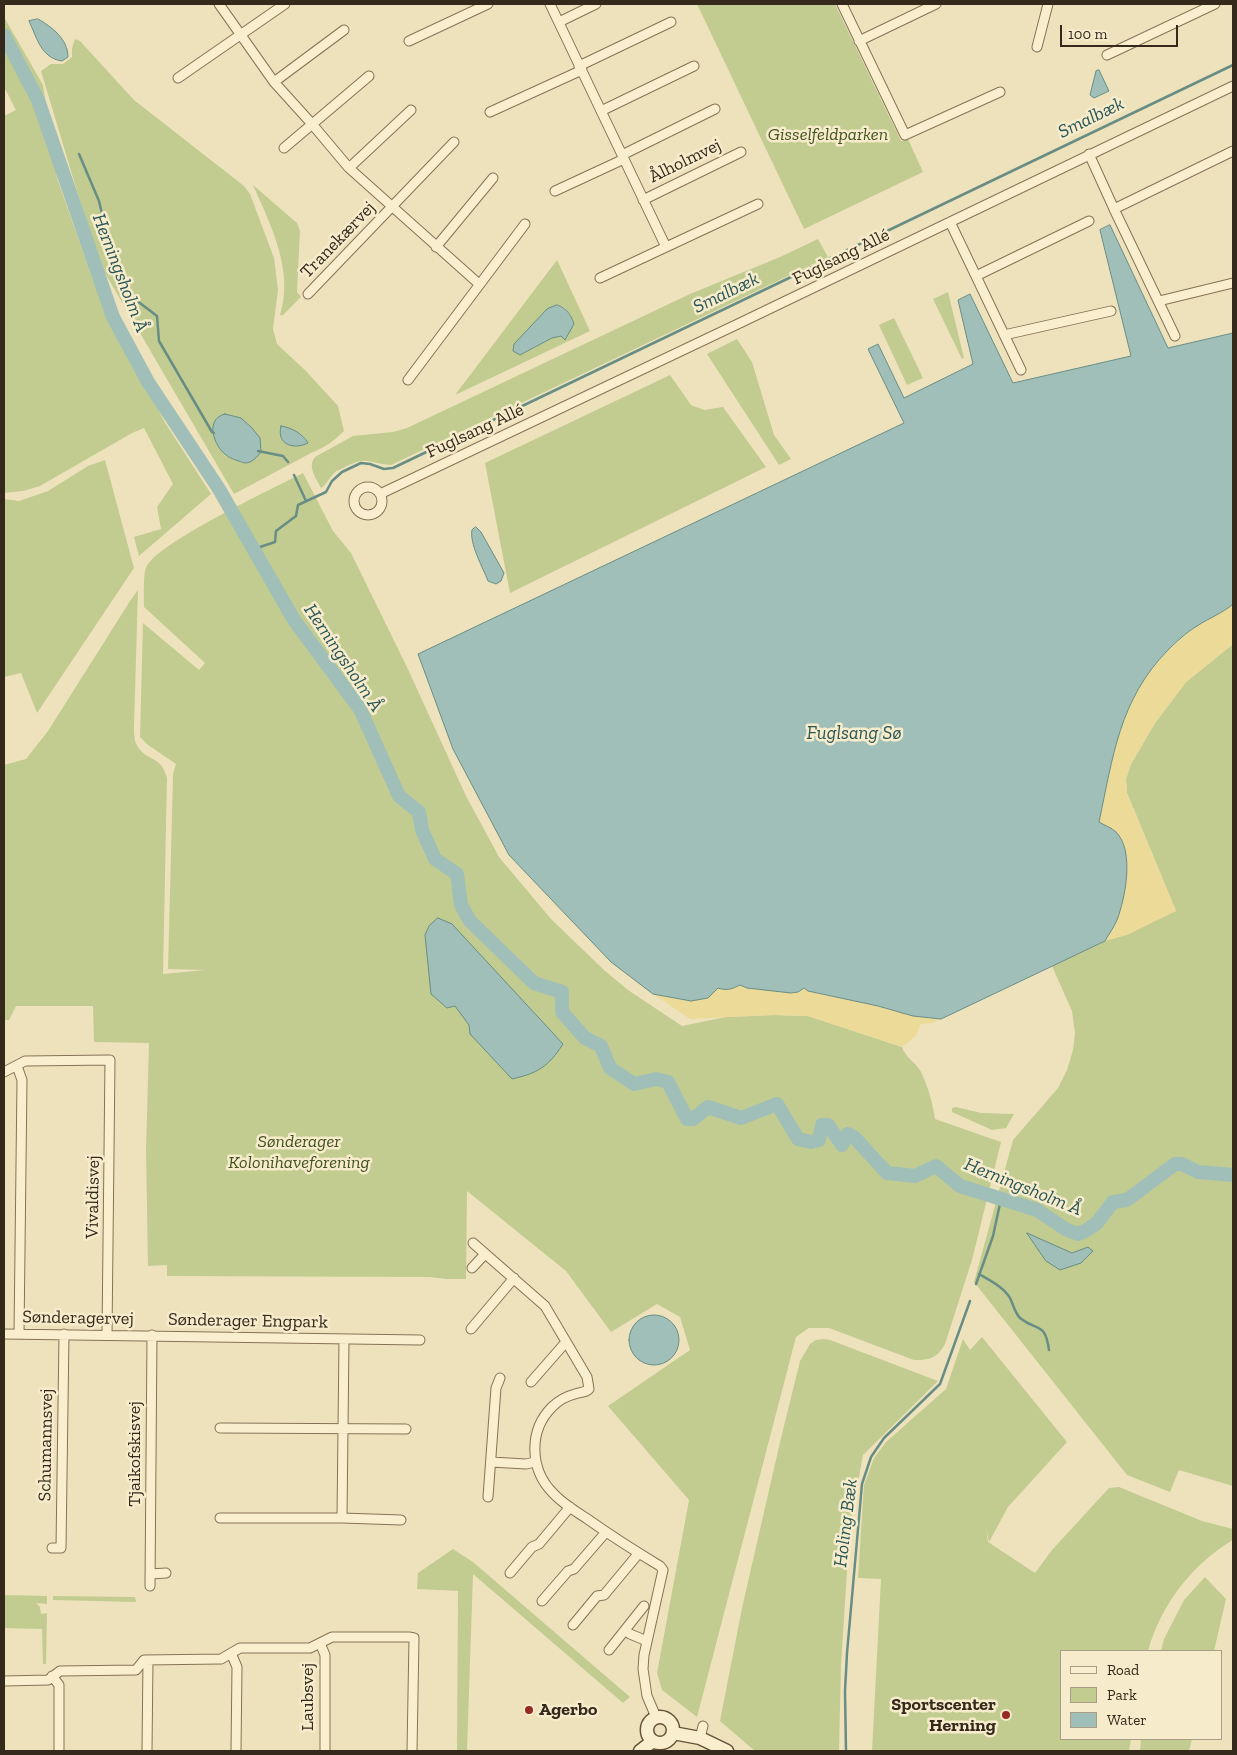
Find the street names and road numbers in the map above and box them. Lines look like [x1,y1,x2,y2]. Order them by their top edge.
street label: Ålholmvej [645,134,725,188]
street label: Tranekærvej [296,197,380,283]
street label: Fuglsang Allé [789,224,893,290]
street label: Fuglsang Allé [423,399,527,463]
street label: Vivaldisvej [81,1155,105,1239]
street label: Sønderagervej [22,1306,134,1330]
street label: Sønderager Engpark [168,1309,328,1333]
street label: Schumannsvej [34,1388,58,1502]
street label: Tjaikofskisvej [124,1401,146,1507]
street label: Laubsvej [297,1663,319,1731]

